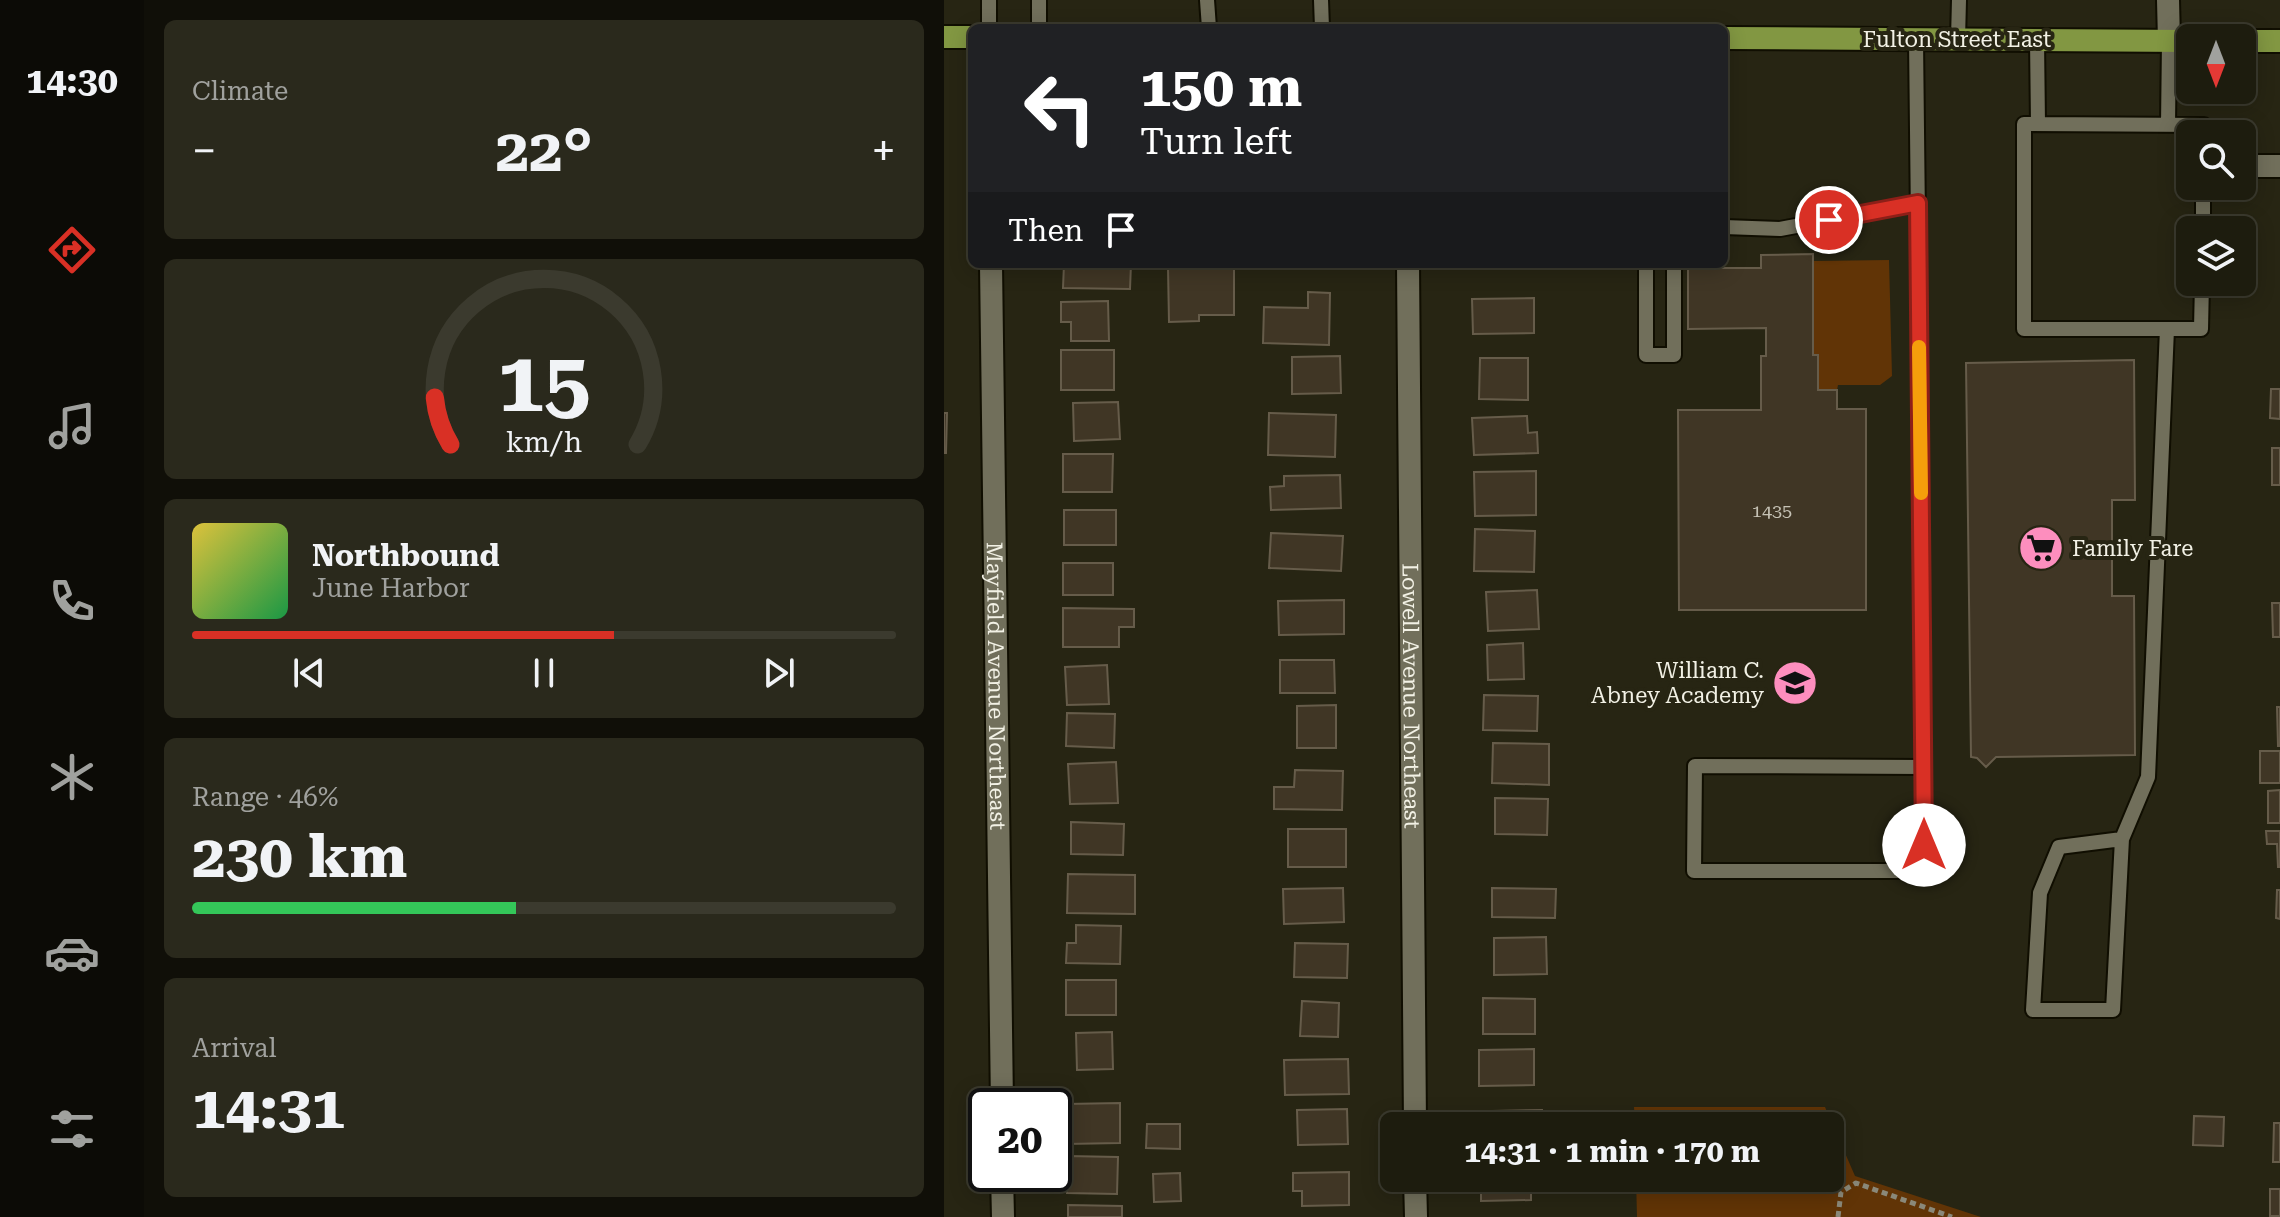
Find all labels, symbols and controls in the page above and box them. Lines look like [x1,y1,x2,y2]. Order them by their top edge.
north arrow [2176,24,2256,104]
map controls [2176,24,2256,296]
street label: Fulton Street East [1863,27,2051,52]
text: 150 m [1140,54,1302,120]
icon: left [1008,56,1112,160]
text: 14:30 [26,60,118,102]
text: Climate [192,76,288,106]
text: 22° [495,115,593,186]
button: search [2176,120,2256,200]
text: Turn left [1140,121,1292,163]
text: − [192,125,217,177]
text: + [871,125,896,177]
pin [1795,186,1863,254]
icon: arrive [1807,198,1851,242]
icon: arrive [1099,208,1143,252]
text: Then [1008,213,1083,248]
button: layers [2176,216,2256,296]
icon: directions [44,222,100,278]
text: 15 [497,334,591,431]
icon: music [44,398,100,454]
text: km/h [506,425,582,459]
house number: 1435 [1752,500,1792,521]
supermarket icon: Family Fare [2017,524,2065,572]
place label: Family Fare [2072,536,2193,561]
text: Northbound [312,538,500,573]
street label: Mayfield Avenue Northeast [982,542,1011,830]
street label: Lowell Avenue Northeast [1398,563,1425,829]
icon: phone [44,573,100,629]
text: June Harbor [312,573,470,603]
icon: previous [287,651,331,695]
icon: pause [522,651,566,695]
icon: next [757,651,801,695]
place label: William C. Abney Academy [1591,658,1764,708]
school or university icon: William C. Abney Academy [1771,659,1819,707]
icon: climate [44,749,100,805]
text: Range · 46% [192,782,338,812]
position arrow [1882,803,1966,887]
text: 230 km [192,821,407,892]
icon: car [44,925,100,981]
text: Arrival [192,1033,277,1063]
text: 14:31 [192,1072,345,1143]
speed limit sign: 20 [968,1088,1072,1192]
icon: filters [44,1101,100,1157]
text: 14:31 · 1 min · 170 m [1464,1134,1760,1169]

